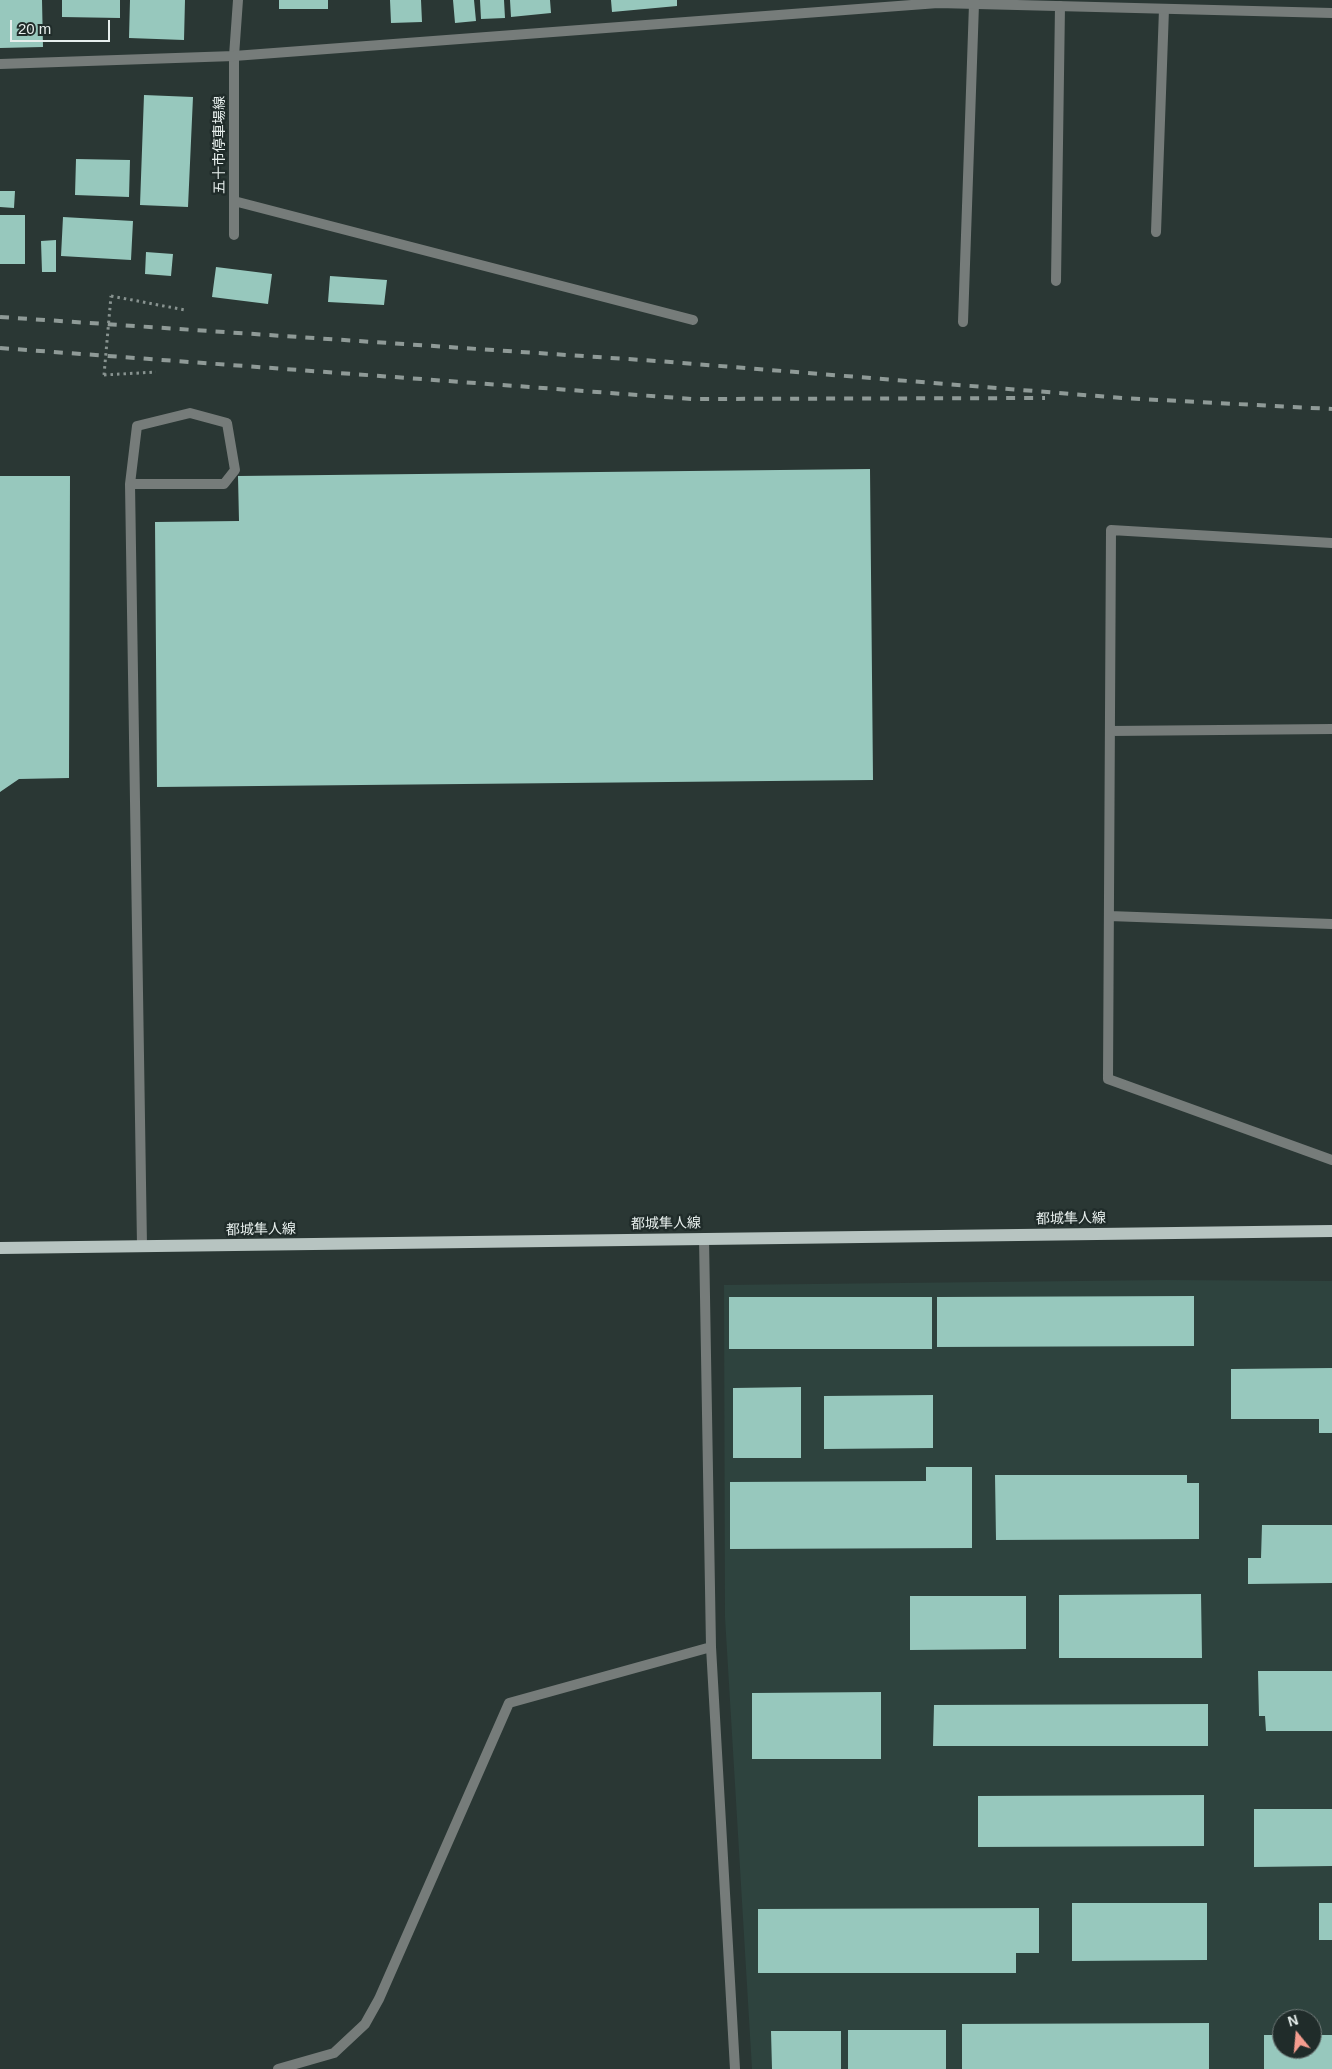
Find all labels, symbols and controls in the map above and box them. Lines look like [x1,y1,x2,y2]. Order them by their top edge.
scale bar [12,10,112,42]
text: 20 m [18,20,51,37]
street label: 五十市停車場線 [212,96,228,194]
street label: 都城隼人線 [1036,1210,1106,1228]
street label: 都城隼人線 [631,1215,701,1233]
street label: 都城隼人線 [226,1221,296,1239]
north arrow [1272,2009,1322,2059]
text: N [1286,2011,1300,2030]

